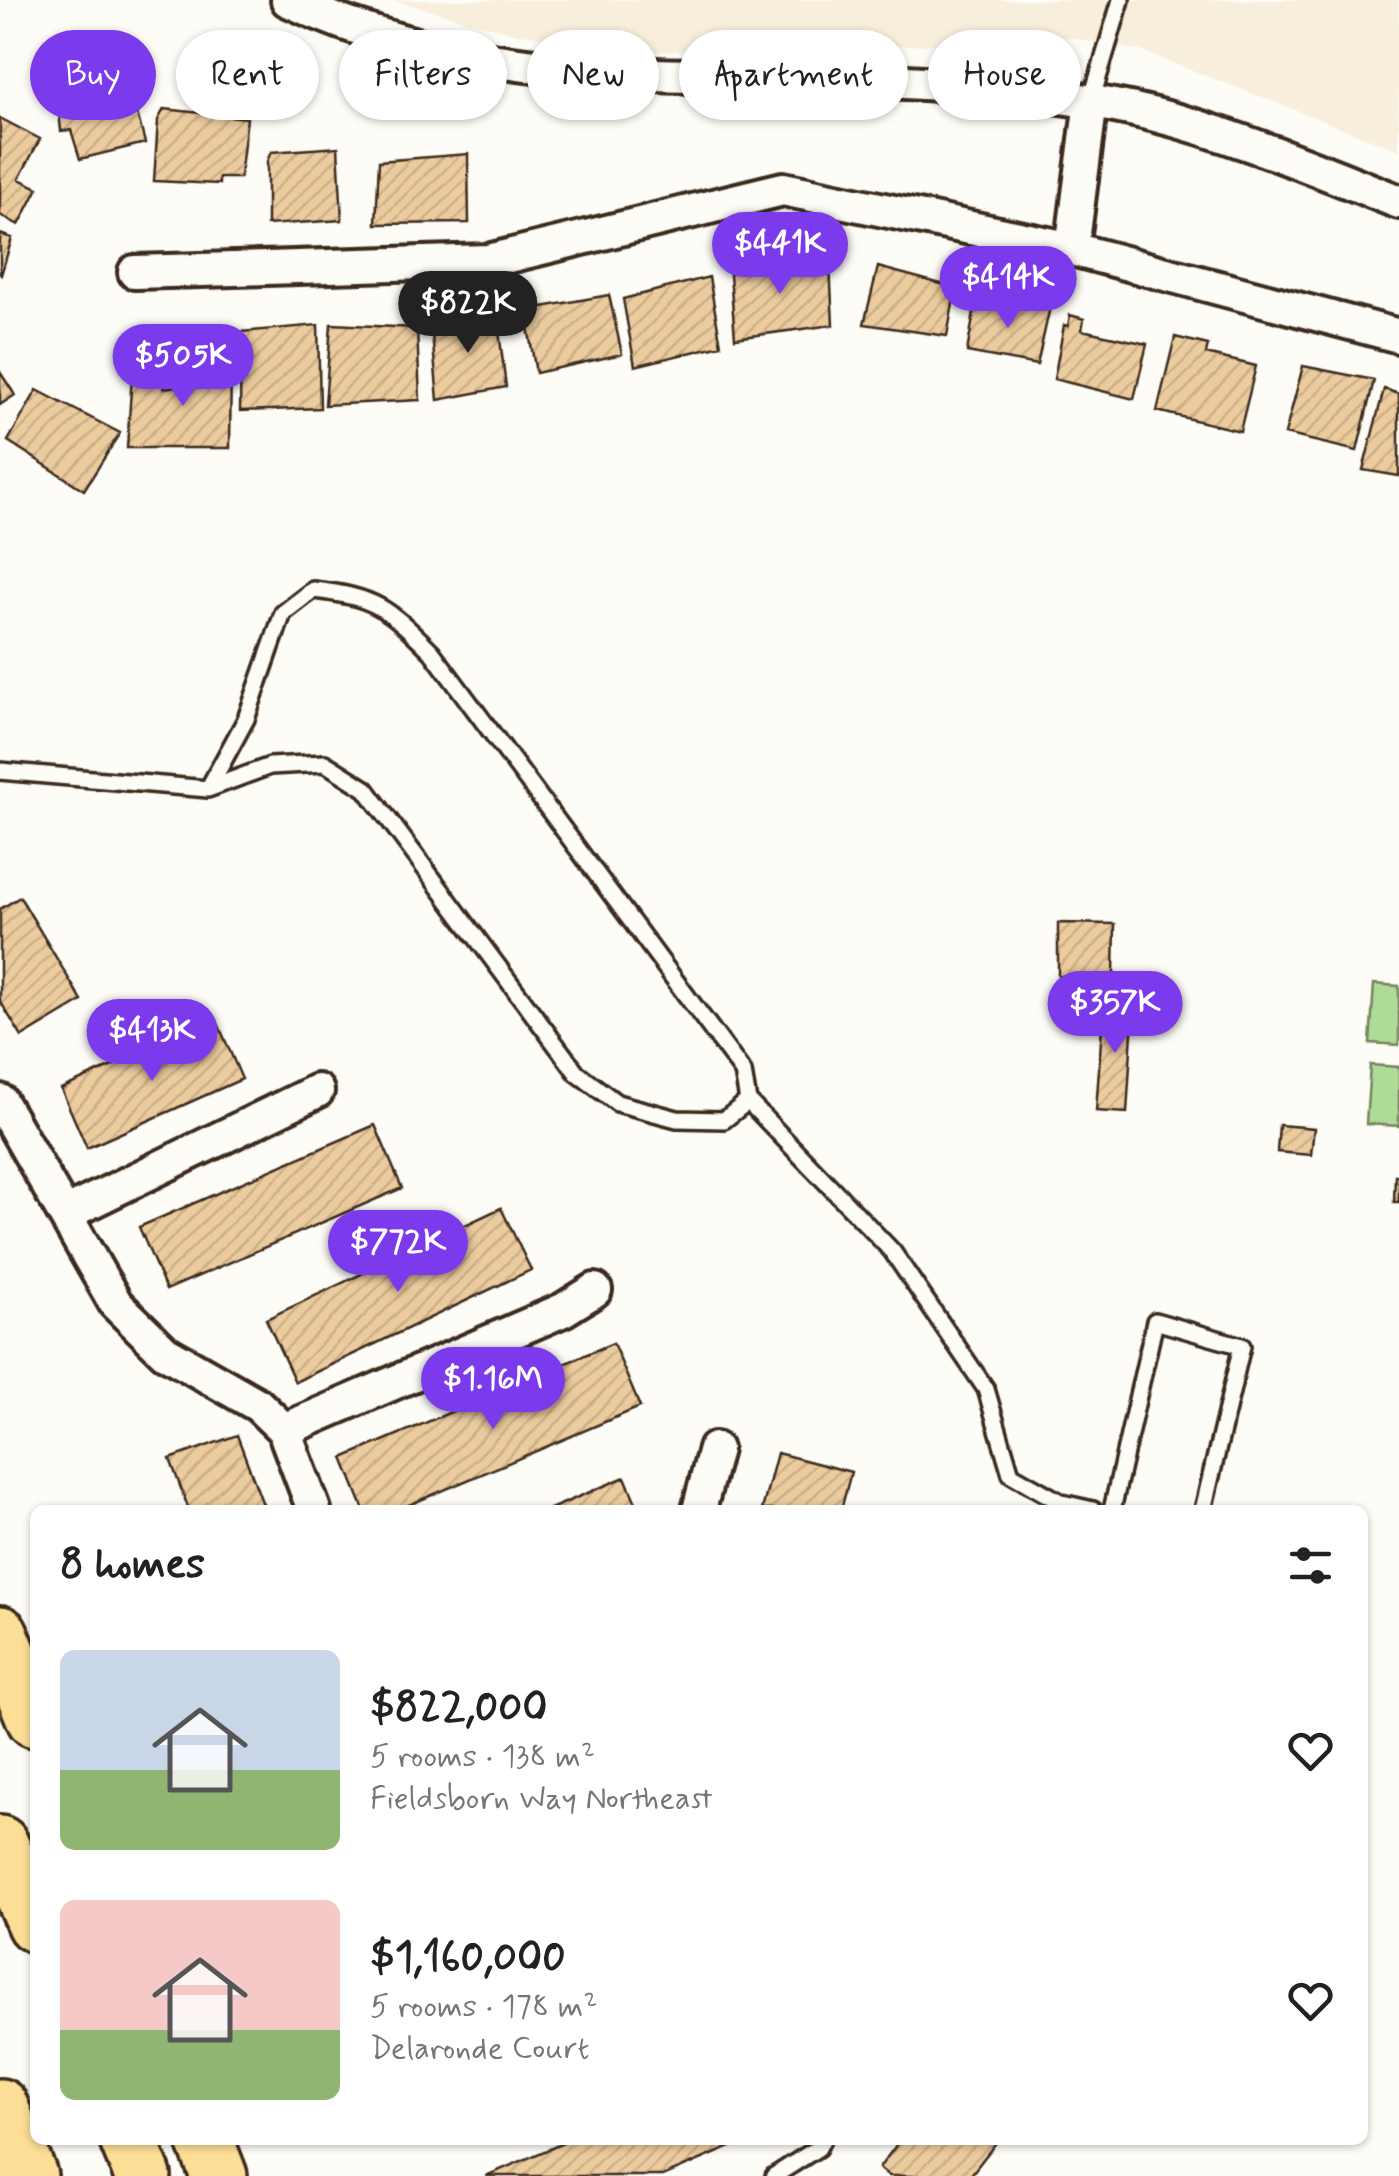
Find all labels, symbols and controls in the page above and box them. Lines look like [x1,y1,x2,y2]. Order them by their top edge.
chip: Buy [30,30,156,120]
chip: Rent [176,30,319,120]
chip: Filters [339,30,507,120]
chip: New [527,30,659,120]
chip: Apartment [679,30,908,120]
chip: House [928,30,1081,120]
pin: $441K [710,212,850,297]
text: $441K [734,223,826,265]
pin: $414K [938,246,1078,331]
text: $414K [962,257,1054,299]
pin: $822K [398,271,538,356]
text: $822K [420,282,516,324]
pin: $505K [113,324,253,409]
text: $505K [135,335,231,377]
pin: $357K [1045,971,1185,1056]
text: $357K [1070,982,1160,1024]
pin: $413K [82,999,222,1084]
text: $413K [109,1010,195,1052]
pin: $772K [328,1210,468,1295]
text: $772K [350,1221,446,1263]
pin: $1.16M [412,1347,574,1432]
text: $1.16M [443,1358,543,1400]
text: 8 homes [60,1538,205,1593]
icon: filters [1283,1538,1338,1593]
text: $822,000 [370,1681,547,1736]
icon: home [140,1690,260,1810]
icon: heart [1283,1723,1338,1778]
text: 5 rooms · 138 m² [370,1736,595,1778]
text: Fieldsborn Way Northeast [370,1778,713,1820]
text: $1,160,000 [370,1931,566,1986]
icon: home [140,1940,260,2060]
icon: heart [1283,1973,1338,2028]
text: 5 rooms · 178 m² [370,1986,597,2028]
text: Delaronde Court [370,2028,589,2070]

